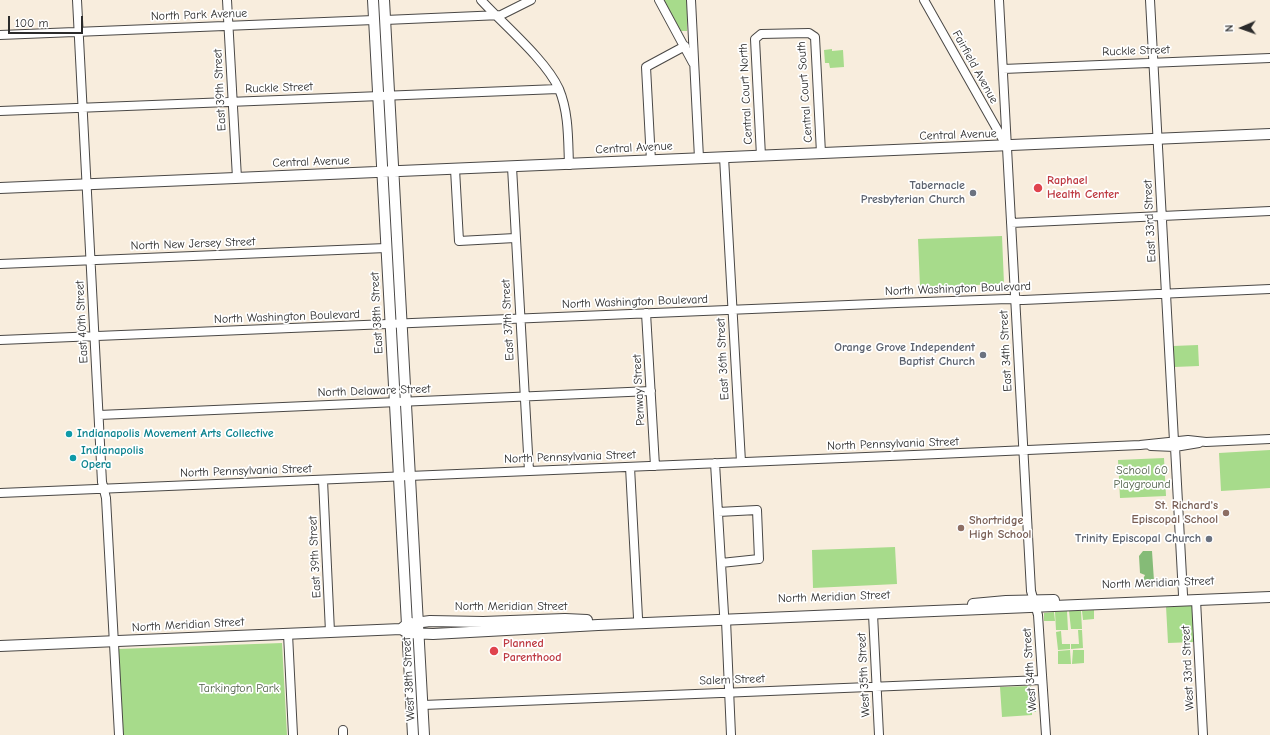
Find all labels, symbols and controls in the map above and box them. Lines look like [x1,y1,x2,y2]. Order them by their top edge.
street label: North Park Avenue [151,6,247,24]
scale bar [10,8,85,34]
north arrow [1222,8,1262,48]
text: 100 m [15,16,48,30]
text: N [1223,25,1236,32]
street label: Fairfield Avenue [949,28,1001,106]
street label: Central Court South [794,41,816,143]
street label: Central Court North [736,43,756,145]
street label: Ruckle Street [1102,43,1170,59]
street label: East 39th Street [211,49,229,131]
street label: Ruckle Street [245,80,313,96]
street label: Central Avenue [919,126,997,144]
street label: Central Avenue [595,139,673,157]
street label: Central Avenue [272,153,350,171]
place label: Raphael Health Center [1047,174,1119,202]
place label: Tabernacle Presbyterian Church [861,179,965,207]
street label: East 33rd Street [1141,179,1159,263]
marker: Raphael Health Center [1032,182,1044,194]
marker: Tabernacle Presbyterian Church [968,188,978,198]
street label: North New Jersey Street [130,235,256,253]
street label: East 38th Street [368,272,386,354]
street label: East 37th Street [499,279,517,361]
street label: North Washington Boulevard [885,279,1031,299]
street label: East 40th Street [73,280,91,364]
street label: North Washington Boulevard [562,292,708,312]
street label: North Washington Boulevard [214,307,360,327]
street label: East 34th Street [997,310,1015,392]
street label: East 36th Street [714,318,732,400]
place label: Orange Grove Independent Baptist Church [834,341,975,369]
marker: Orange Grove Independent Baptist Church [978,350,988,360]
street label: Penway Street [630,354,648,426]
street label: North Delaware Street [317,382,431,400]
place label: Indianapolis Movement Arts Collective [77,427,274,441]
marker: Indianapolis Movement Arts Collective [64,429,74,439]
street label: North Pennsylvania Street [827,435,959,453]
place label: Indianapolis Opera [81,444,144,472]
street label: North Pennsylvania Street [504,448,636,466]
marker: Indianapolis Opera [68,453,78,463]
street label: North Pennsylvania Street [180,462,312,480]
park label: School 60 Playground [1113,464,1171,492]
place label: St. Richard's Episcopal School [1132,499,1218,527]
marker: St. Richard's Episcopal School [1221,508,1231,518]
place label: Shortridge High School [969,514,1031,542]
street label: East 39th Street [306,516,324,598]
marker: Shortridge High School [956,523,966,533]
place label: Trinity Episcopal Church [1075,532,1201,546]
marker: Trinity Episcopal Church [1204,534,1214,544]
street label: North Meridian Street [1102,574,1214,592]
street label: North Meridian Street [778,588,890,606]
street label: North Meridian Street [455,600,567,614]
street label: North Meridian Street [131,615,245,635]
street label: West 33rd Street [1179,625,1197,711]
street label: West 34th Street [1020,628,1040,712]
street label: West 35th Street [855,632,873,718]
street label: West 38th Street [400,637,418,721]
place label: Planned Parenthood [503,637,562,665]
marker: Planned Parenthood [488,645,500,657]
street label: Salem Street [699,672,765,688]
park label: Tarkington Park [199,682,279,696]

